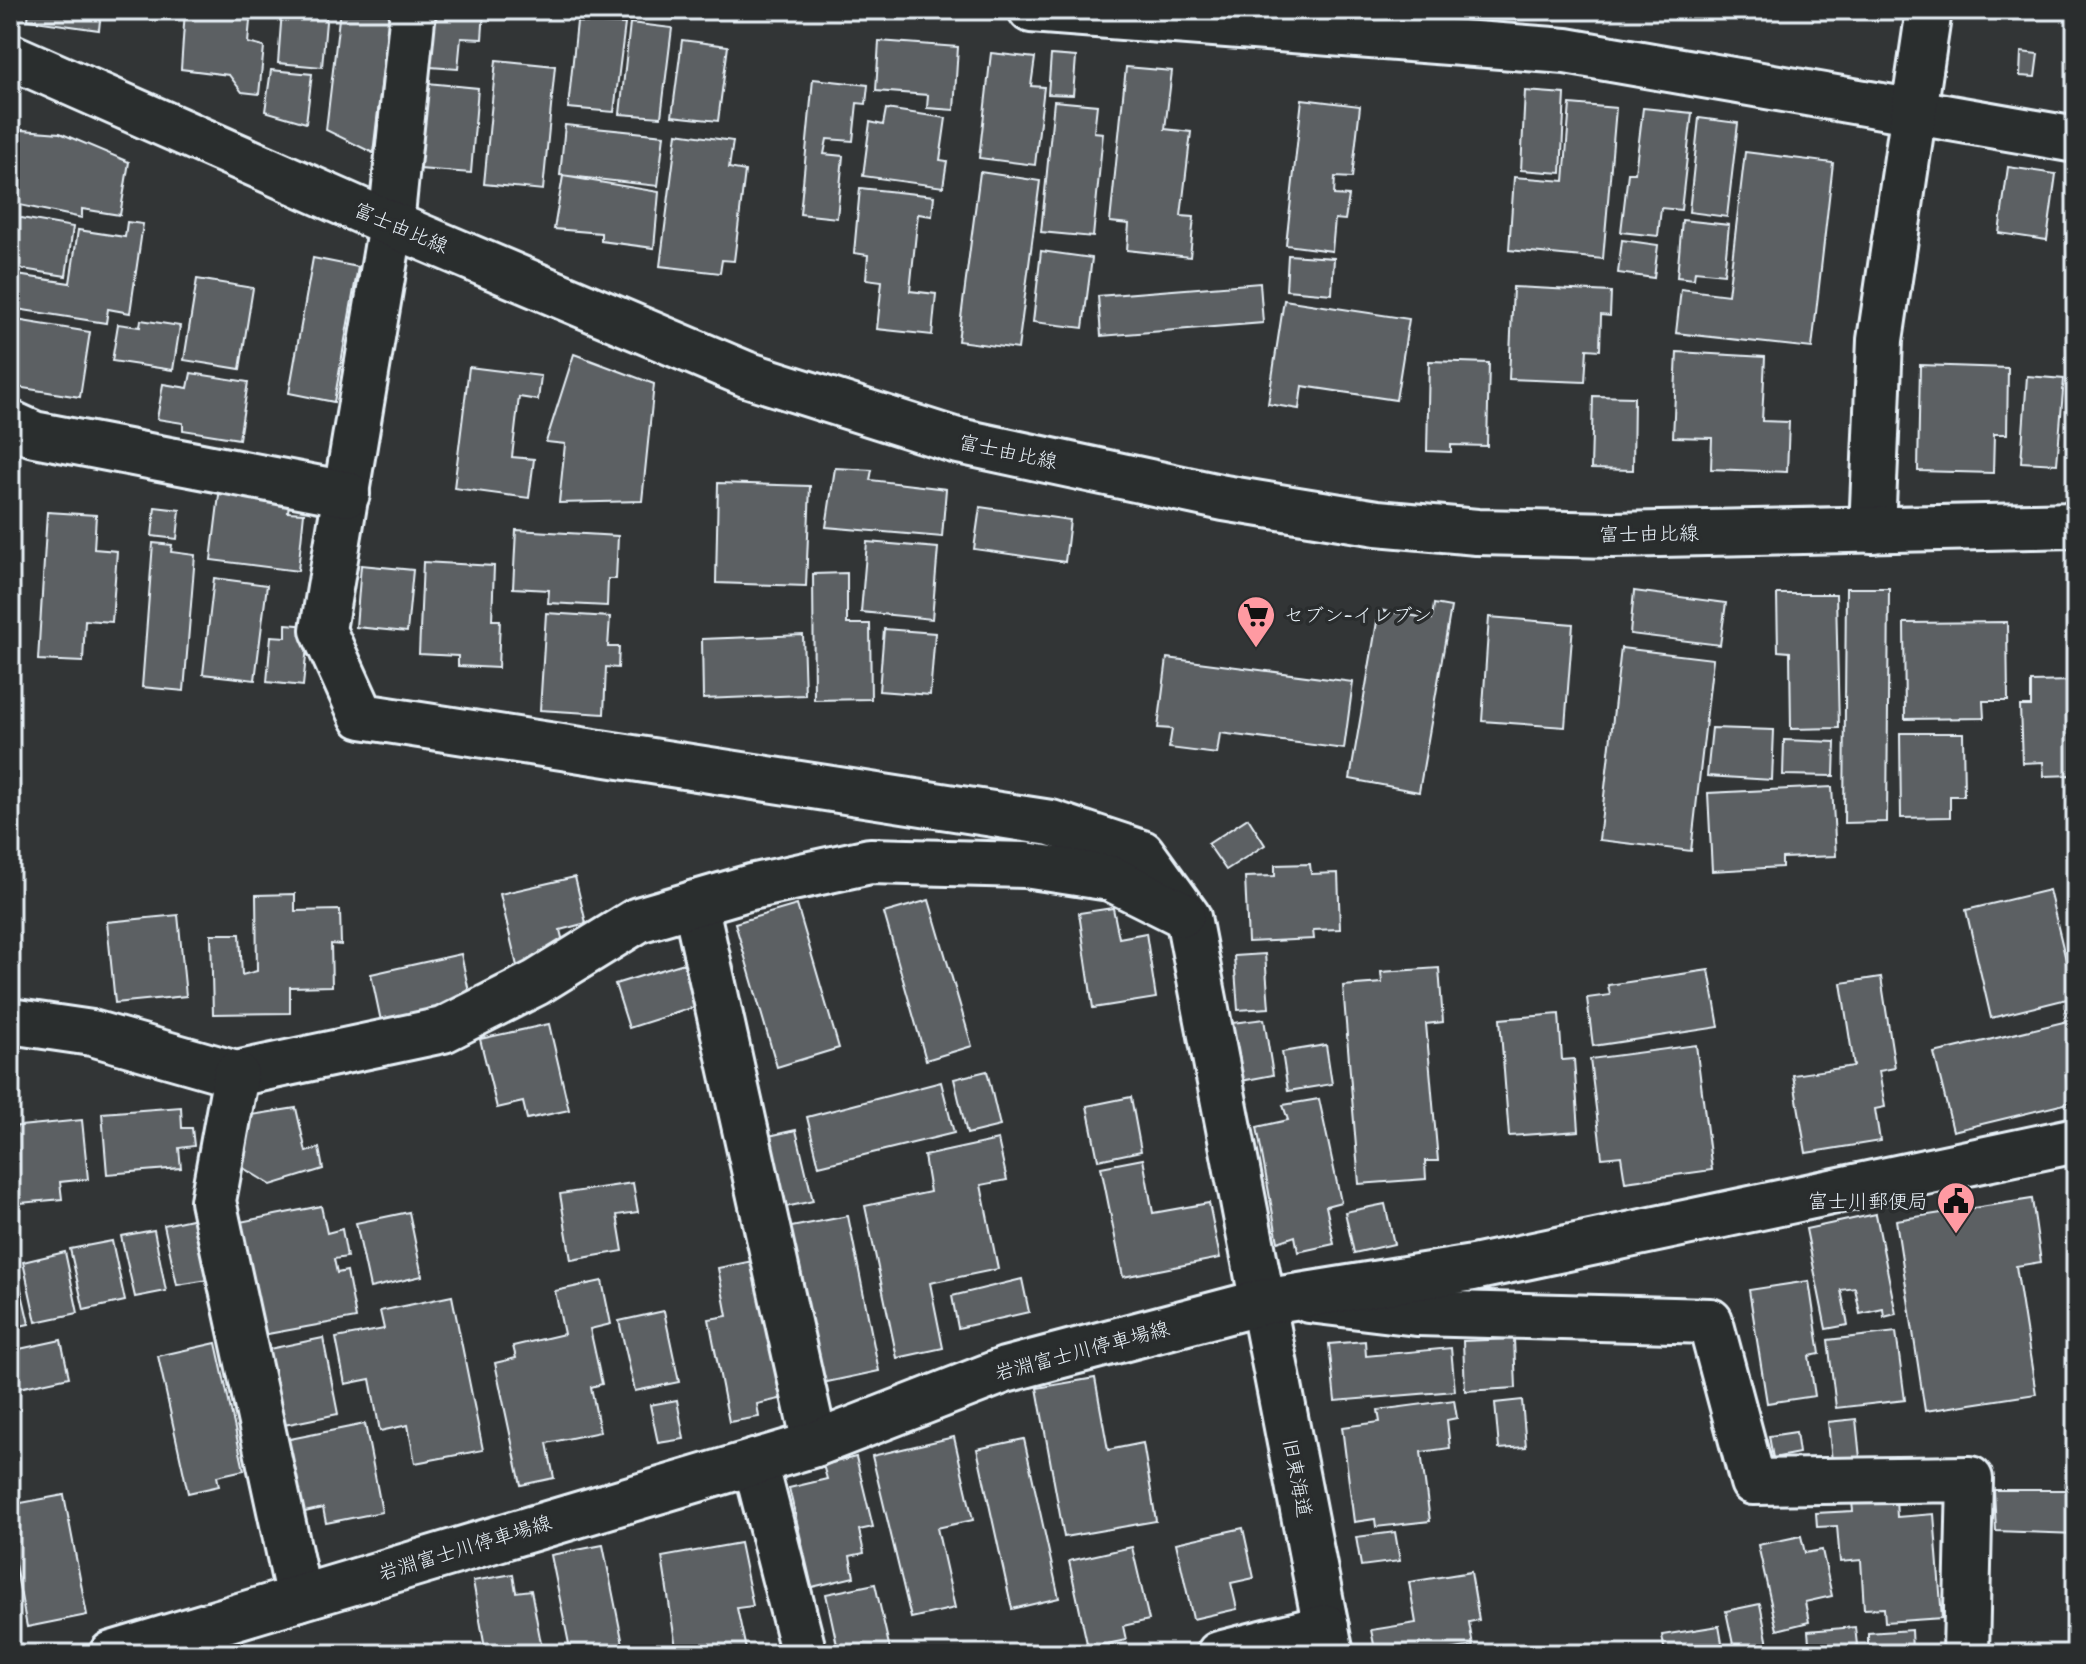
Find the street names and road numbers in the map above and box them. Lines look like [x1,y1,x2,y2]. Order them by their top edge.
street label: 富士由比線 [350,197,452,259]
street label: 富士由比線 [956,429,1060,475]
street label: 富士由比線 [1599,521,1699,547]
street label: 岩淵富士川停車場線 [992,1316,1172,1386]
street label: 旧東海道 [1277,1436,1317,1520]
street label: 岩淵富士川停車場線 [375,1510,555,1586]

